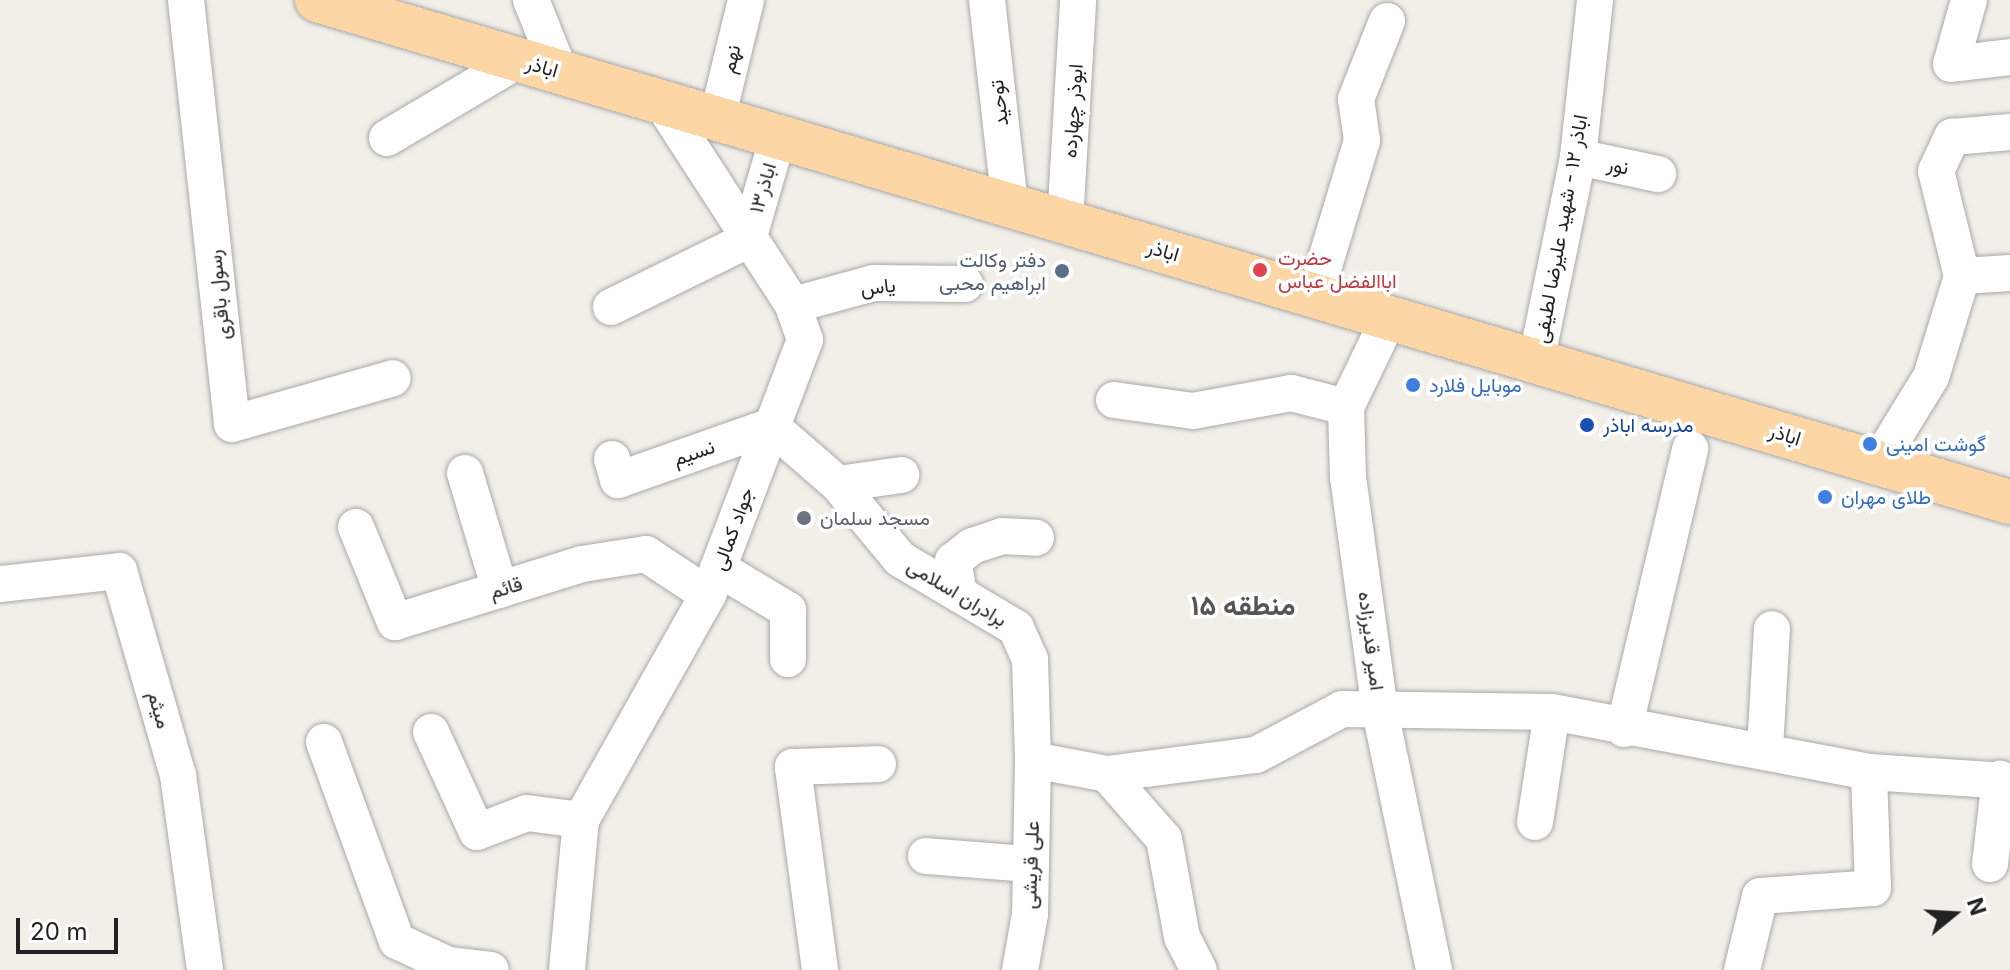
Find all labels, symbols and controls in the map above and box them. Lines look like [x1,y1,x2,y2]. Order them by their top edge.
street label: نهم [716,42,746,76]
street label: اباذر [523,51,561,83]
street label: ابوذر چهارده [1058,63,1088,159]
street label: توحید [984,79,1014,127]
street label: اباذر ۱۲ - شهید علیرضا لطیفی [1529,113,1593,345]
street label: نور [1605,152,1631,180]
street label: اباذر۱۳ [744,160,782,216]
street label: اباذر [1144,235,1182,267]
place label: حضرت اباالفضل عباس [1278,246,1397,293]
place label: دفتر وکالت ابراهیم محبی [939,248,1046,295]
street label: رسول باقری [202,249,236,341]
marker: حضرت اباالفضل عباس [1249,259,1271,281]
marker: دفتر وکالت ابراهیم محبی [1053,262,1071,280]
street label: یاس [859,273,897,301]
place label: موبایل فلارد [1429,373,1522,397]
marker: موبایل فلارد [1404,376,1422,394]
place label: مدرسه اباذر [1603,413,1694,437]
marker: مدرسه اباذر [1578,416,1596,434]
street label: اباذر [1766,419,1804,451]
place label: گوشت امینی [1886,432,1986,456]
street label: نسیم [670,435,718,471]
marker: گوشت امینی [1861,435,1879,453]
street label: جواد کمالی [707,484,759,574]
place label: طلای مهران [1841,485,1931,509]
marker: طلای مهران [1816,488,1834,506]
place label: مسجد سلمان [820,506,930,530]
marker: مسجد سلمان [795,509,813,527]
street label: برادران اسلامی [903,554,1011,632]
street label: قائم [487,572,525,604]
district label: منطقه ۱۵ [1191,588,1295,622]
street label: امیر قدیرزاده [1353,590,1389,692]
street label: میثم [142,689,176,731]
street label: علی قریشی [1017,820,1045,910]
north arrow [1914,874,1994,954]
text: N [1962,895,1992,919]
scale bar [20,902,122,952]
text: 20 m [30,917,88,946]

